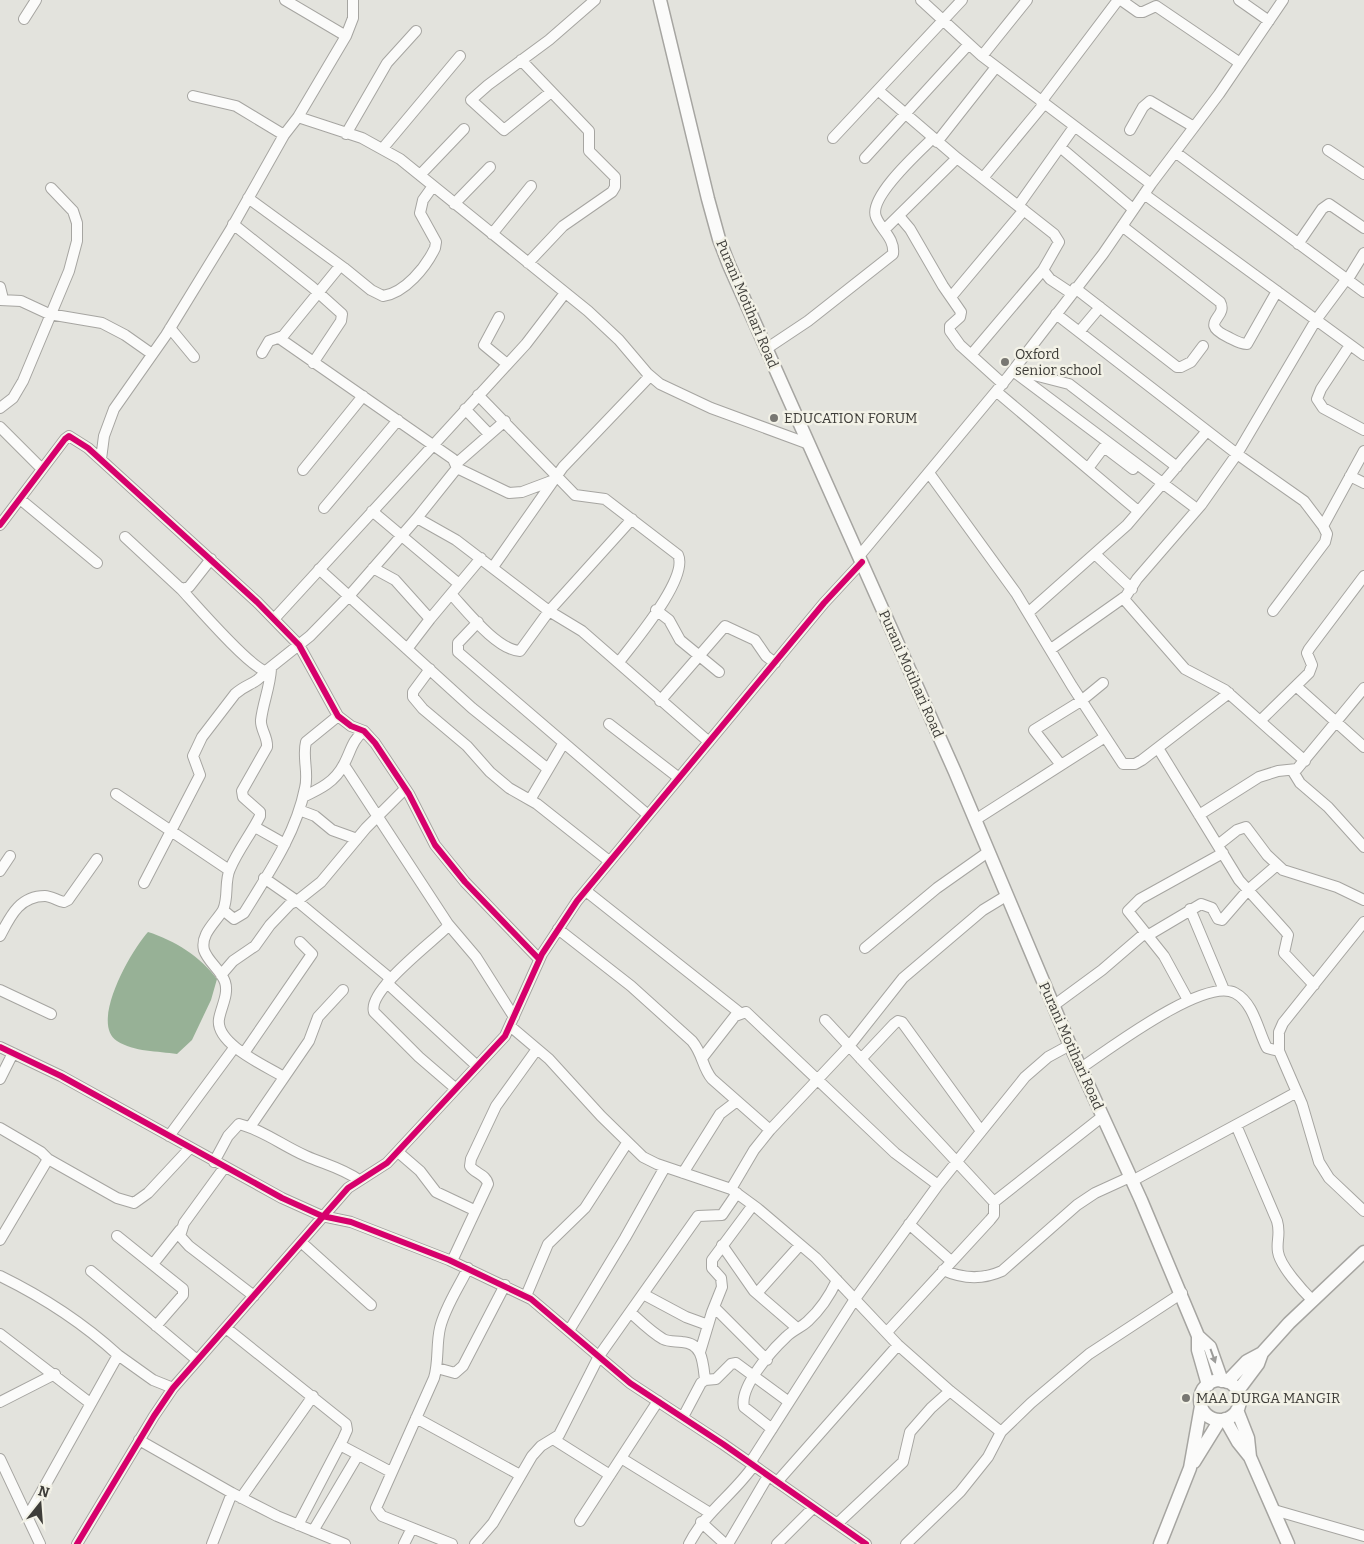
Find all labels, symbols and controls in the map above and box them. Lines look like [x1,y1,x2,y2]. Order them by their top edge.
street label: Purani Motihari Road [712,237,782,371]
place label: Oxford senior school [1015,346,1102,379]
marker: Oxford senior school [999,356,1011,368]
place label: EDUCATION FORUM [784,410,918,427]
marker: EDUCATION FORUM [768,412,780,424]
street label: Purani Motihari Road [875,608,947,740]
street label: Purani Motihari Road [1035,980,1107,1112]
one-way arrow [1210,1349,1217,1364]
place label: MAA DURGA MANGIR [1196,1390,1340,1407]
marker: MAA DURGA MANGIR [1180,1392,1192,1404]
north arrow [15,1479,65,1529]
text: N [36,1482,51,1502]

